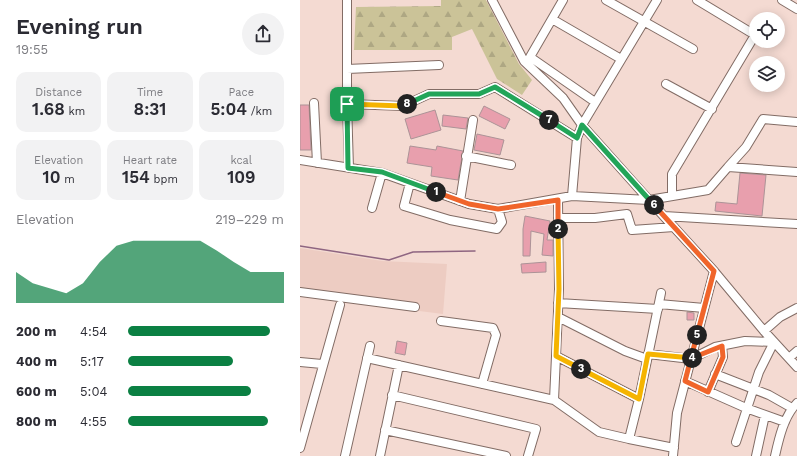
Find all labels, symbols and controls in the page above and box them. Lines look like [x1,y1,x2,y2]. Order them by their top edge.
map controls [749,12,785,92]
button: locate [749,12,785,48]
button: share [242,13,284,55]
text: Evening run [16,14,143,39]
text: 19:55 [16,42,48,57]
button: layers [749,56,785,92]
text: Distance [35,86,82,99]
text: Time [137,86,163,99]
text: Pace [229,86,254,99]
pin [330,87,364,121]
icon: arrive [336,93,358,115]
pin: 8 [397,94,417,114]
text: 8 [404,97,410,110]
text: 1.68 [32,99,65,119]
text: 8:31 [134,99,166,119]
text: 5:04 [210,99,247,119]
text: km [65,105,85,118]
text: /km [247,105,272,118]
pin: 7 [539,110,559,130]
text: 7 [546,113,552,126]
text: Elevation [34,154,83,167]
text: Heart rate [123,154,177,167]
text: kcal [230,154,252,167]
text: 10 [43,167,60,187]
text: 154 [122,167,150,187]
text: 109 [227,167,256,187]
text: m [60,173,75,186]
text: bpm [150,173,178,186]
pin: 1 [426,182,446,202]
text: 1 [434,185,438,198]
pin: 6 [644,195,664,215]
text: 6 [651,198,657,211]
text: Elevation [16,212,74,227]
text: 219–229 m [215,212,284,227]
pin: 2 [548,219,568,239]
text: 2 [555,222,561,235]
text: 200 m [16,324,56,339]
text: 4:54 [80,324,107,339]
pin: 5 [687,325,707,345]
text: 5 [694,328,700,341]
pin: 4 [682,348,702,368]
text: 4 [688,351,696,364]
text: 400 m [16,354,57,369]
text: 5:17 [80,354,104,369]
pin: 3 [571,359,591,379]
text: 3 [578,362,584,375]
text: 600 m [16,384,57,399]
text: 5:04 [80,384,107,399]
text: 800 m [16,414,57,429]
text: 4:55 [80,414,107,429]

